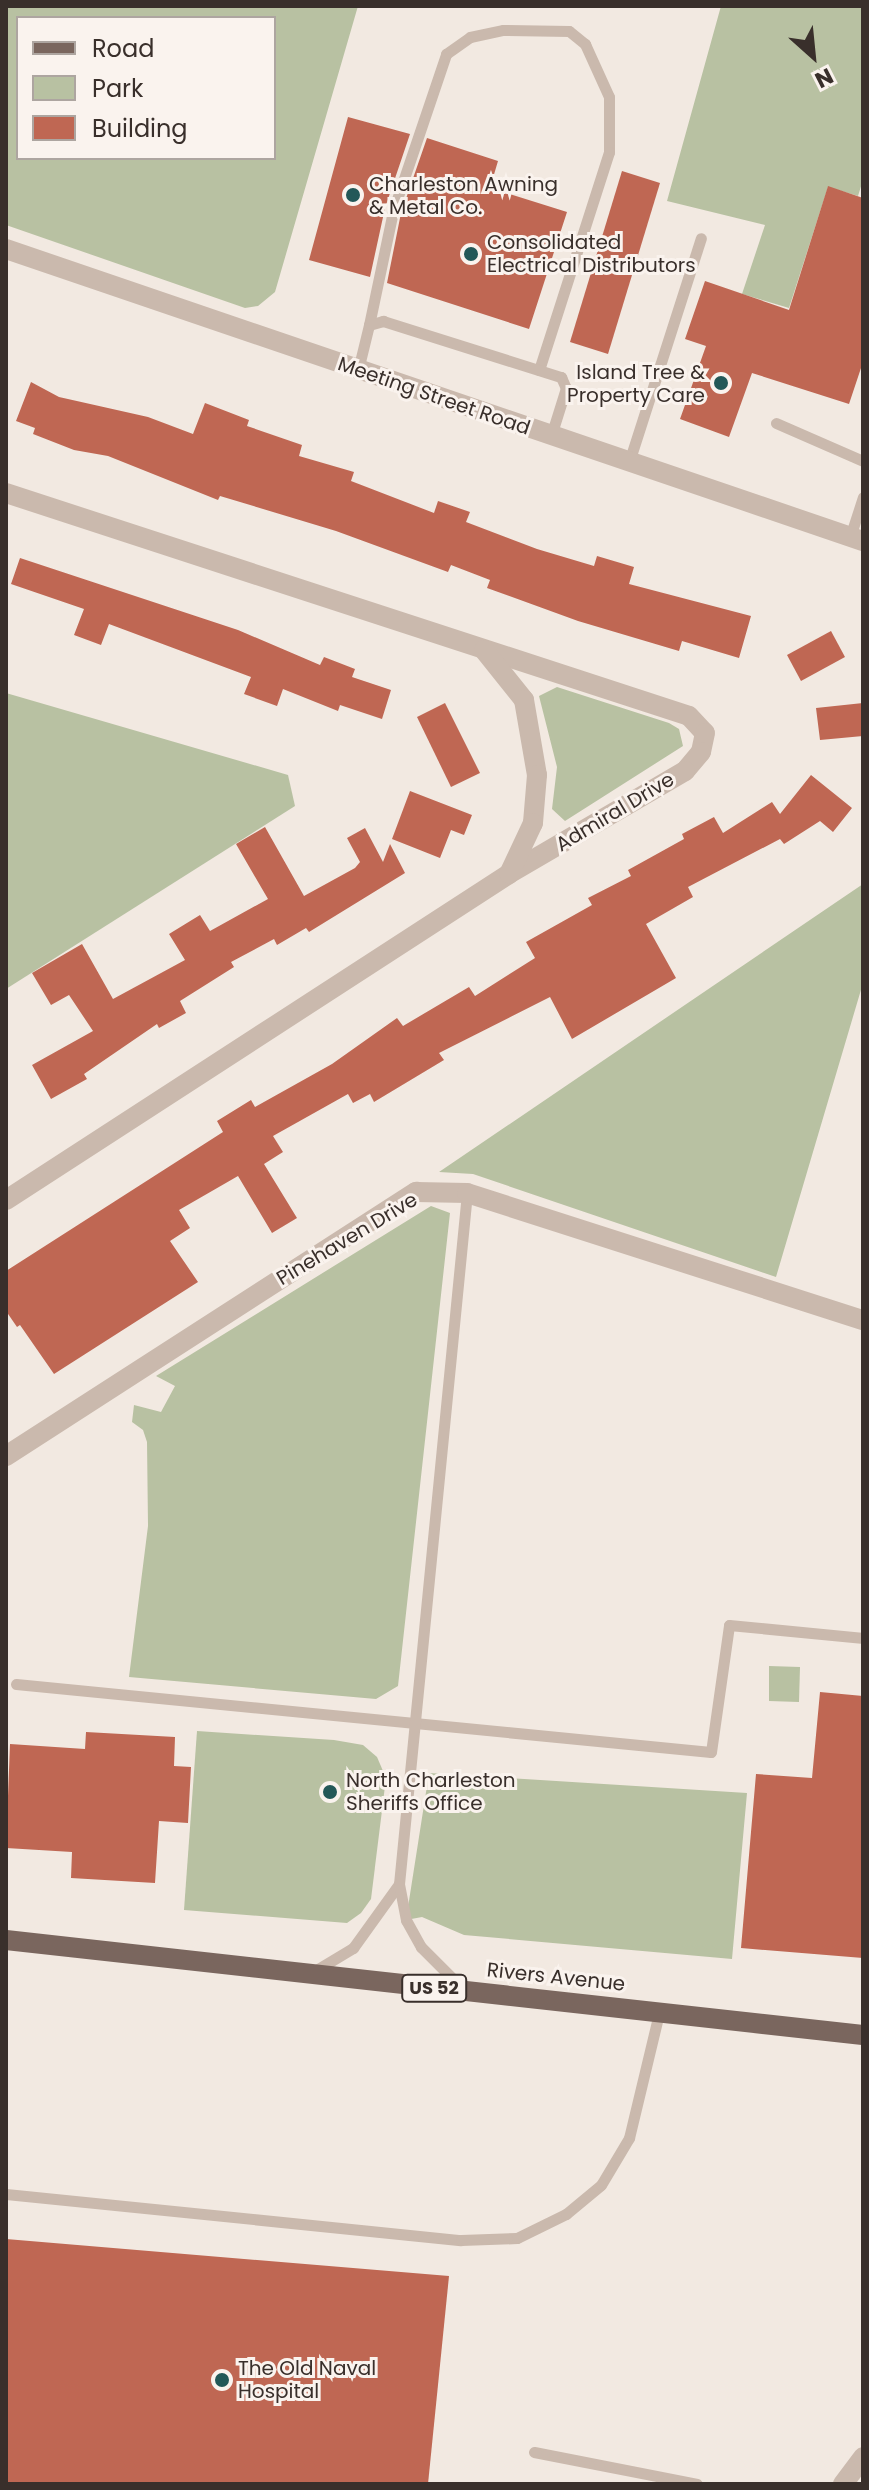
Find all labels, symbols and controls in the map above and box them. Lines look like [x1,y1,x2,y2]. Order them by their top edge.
legend [16,16,276,160]
north arrow [773,16,853,96]
text: Road [92,32,154,65]
text: N [810,60,839,95]
text: Park [92,72,143,105]
text: Building [92,112,188,145]
place label: Charleston Awning & Metal Co. [369,172,558,219]
marker: Charleston Awning & Metal Co. [344,186,362,204]
place label: Consolidated Electrical Distributors [487,230,696,277]
marker: Consolidated Electrical Distributors [462,245,480,263]
street label: Meeting Street Road [335,352,533,440]
place label: Island Tree & Property Care [567,360,705,407]
marker: Island Tree & Property Care [712,374,730,392]
street label: Admiral Drive [551,767,679,857]
street label: Pinehaven Drive [272,1188,422,1290]
place label: North Charleston Sheriffs Office [346,1768,516,1815]
marker: North Charleston Sheriffs Office [321,1783,339,1801]
street label: Rivers Avenue [486,1958,626,1996]
road number: US 52 [400,1974,468,2002]
place label: The Old Naval Hospital [238,2356,376,2403]
marker: The Old Naval Hospital [213,2371,231,2389]

